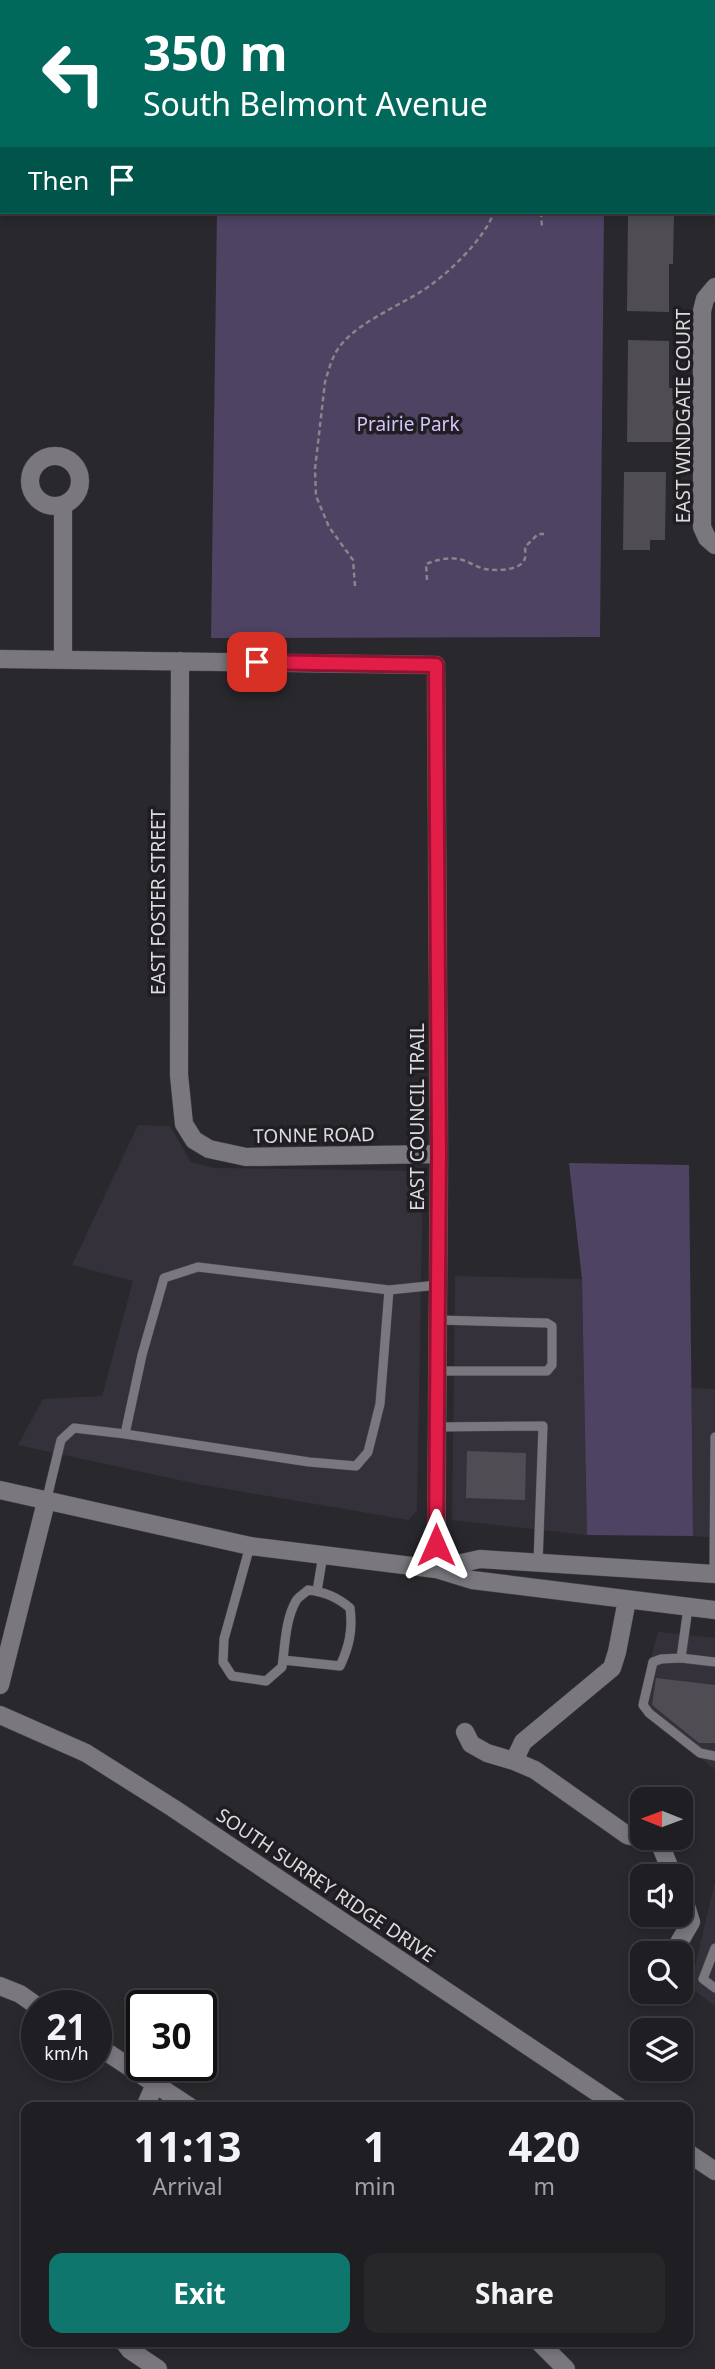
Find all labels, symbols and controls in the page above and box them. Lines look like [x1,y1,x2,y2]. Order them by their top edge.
text: 350 m [143,19,288,85]
icon: left [28,28,119,119]
text: South Belmont Avenue [143,82,488,125]
icon: arrive [103,161,141,199]
text: Then [28,162,89,198]
street label: EAST WINDGATE COURT [670,308,696,523]
park label: Prairie Park [356,411,460,437]
pin [227,632,287,692]
icon: arrive [238,643,276,681]
street label: EAST FOSTER STREET [145,808,171,995]
street label: EAST COUNCIL TRAIL [404,1023,430,1211]
street label: TONNE ROAD [253,1121,375,1149]
position arrow [399,1508,473,1582]
north arrow [630,1787,693,1850]
map controls [630,1787,693,2081]
street label: SOUTH SURREY RIDGE DRIVE [212,1802,440,1968]
button: sound [630,1864,693,1927]
button: search [630,1941,693,2004]
speed limit sign: 30 [126,1990,217,2081]
text: 21 [46,2003,87,2050]
button: layers [630,2018,693,2081]
text: km/h [44,2041,89,2065]
text: 11:13 [134,2117,241,2174]
text: 1 [363,2117,387,2174]
text: 420 [508,2117,580,2174]
text: Arrival [152,2170,223,2202]
text: min [354,2170,396,2202]
text: m [534,2170,555,2202]
button: Exit [49,2253,350,2333]
button: Share [364,2253,665,2333]

